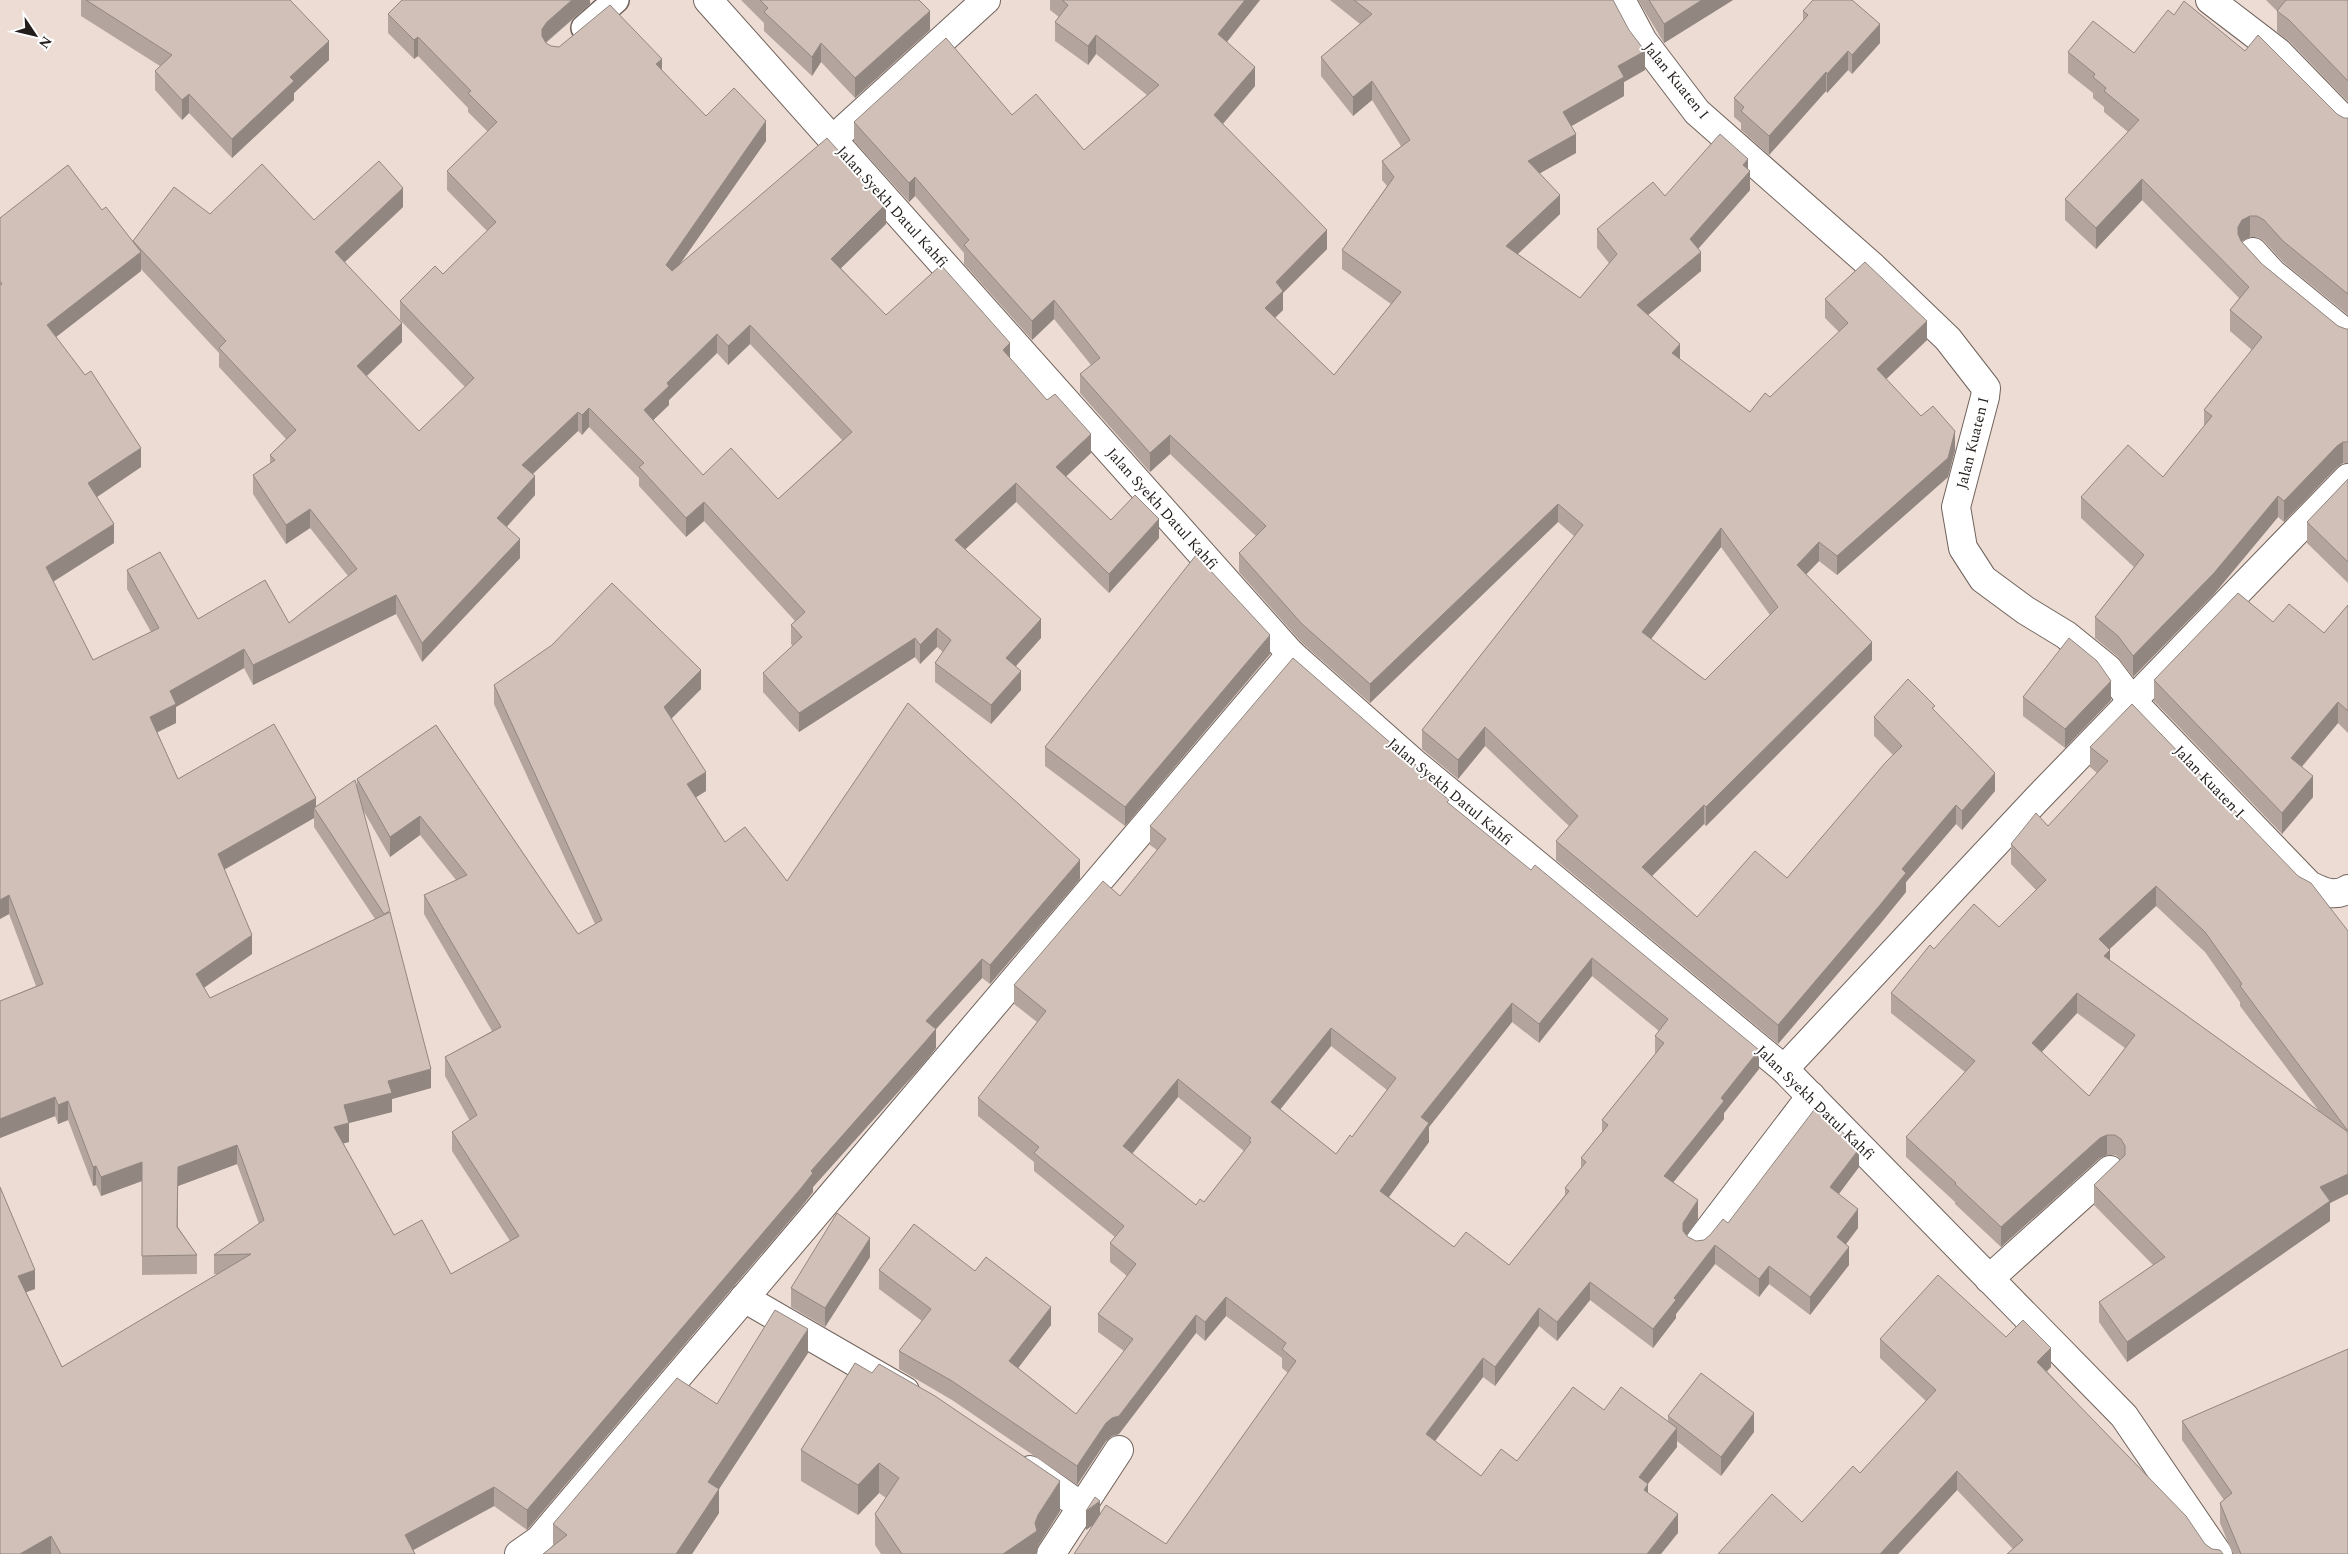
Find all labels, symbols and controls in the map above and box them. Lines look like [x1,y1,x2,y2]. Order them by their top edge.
north arrow [10,10,60,60]
text: N [33,31,57,53]
street label: Jalan Kuaten I [1638,37,1714,125]
street label: Jalan Syekh Datul Kahfi [831,141,953,273]
street label: Jalan Kuaten I [1950,395,1996,491]
street label: Jalan Syekh Datul Kahfi [1101,443,1223,575]
street label: Jalan Syekh Datul Kahfi [1382,733,1518,852]
street label: Jalan Kuaten I [2168,740,2250,824]
street label: Jalan Syekh Datul Kahfi [1750,1040,1880,1166]

